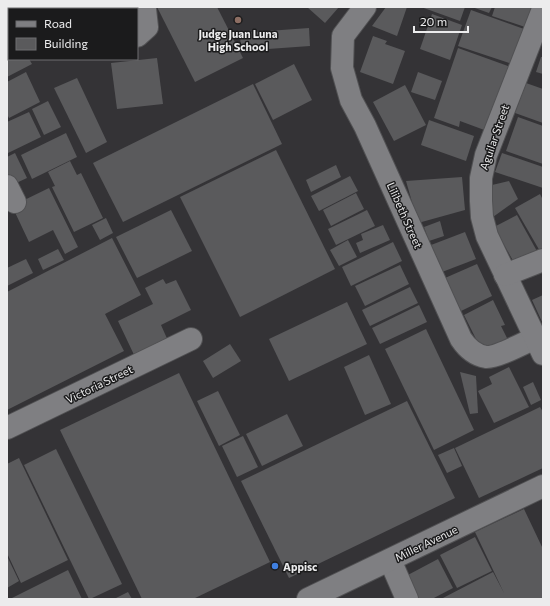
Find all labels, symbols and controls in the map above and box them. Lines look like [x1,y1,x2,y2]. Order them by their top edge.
legend [8,8,138,60]
scale bar [414,8,468,34]
text: 20 m [420,14,447,28]
marker: Judge Juan Luna High School [233,15,243,25]
text: Road [44,16,72,30]
place label: Judge Juan Luna High School [199,27,278,53]
text: Building [44,36,88,50]
street label: Aguilar Street [477,102,511,171]
street label: Lilibeth Street [385,180,426,251]
street label: Victoria Street [63,362,135,406]
street label: Miller Avenue [393,522,460,564]
place label: Appisc [283,560,317,573]
marker: Appisc [270,561,280,571]

